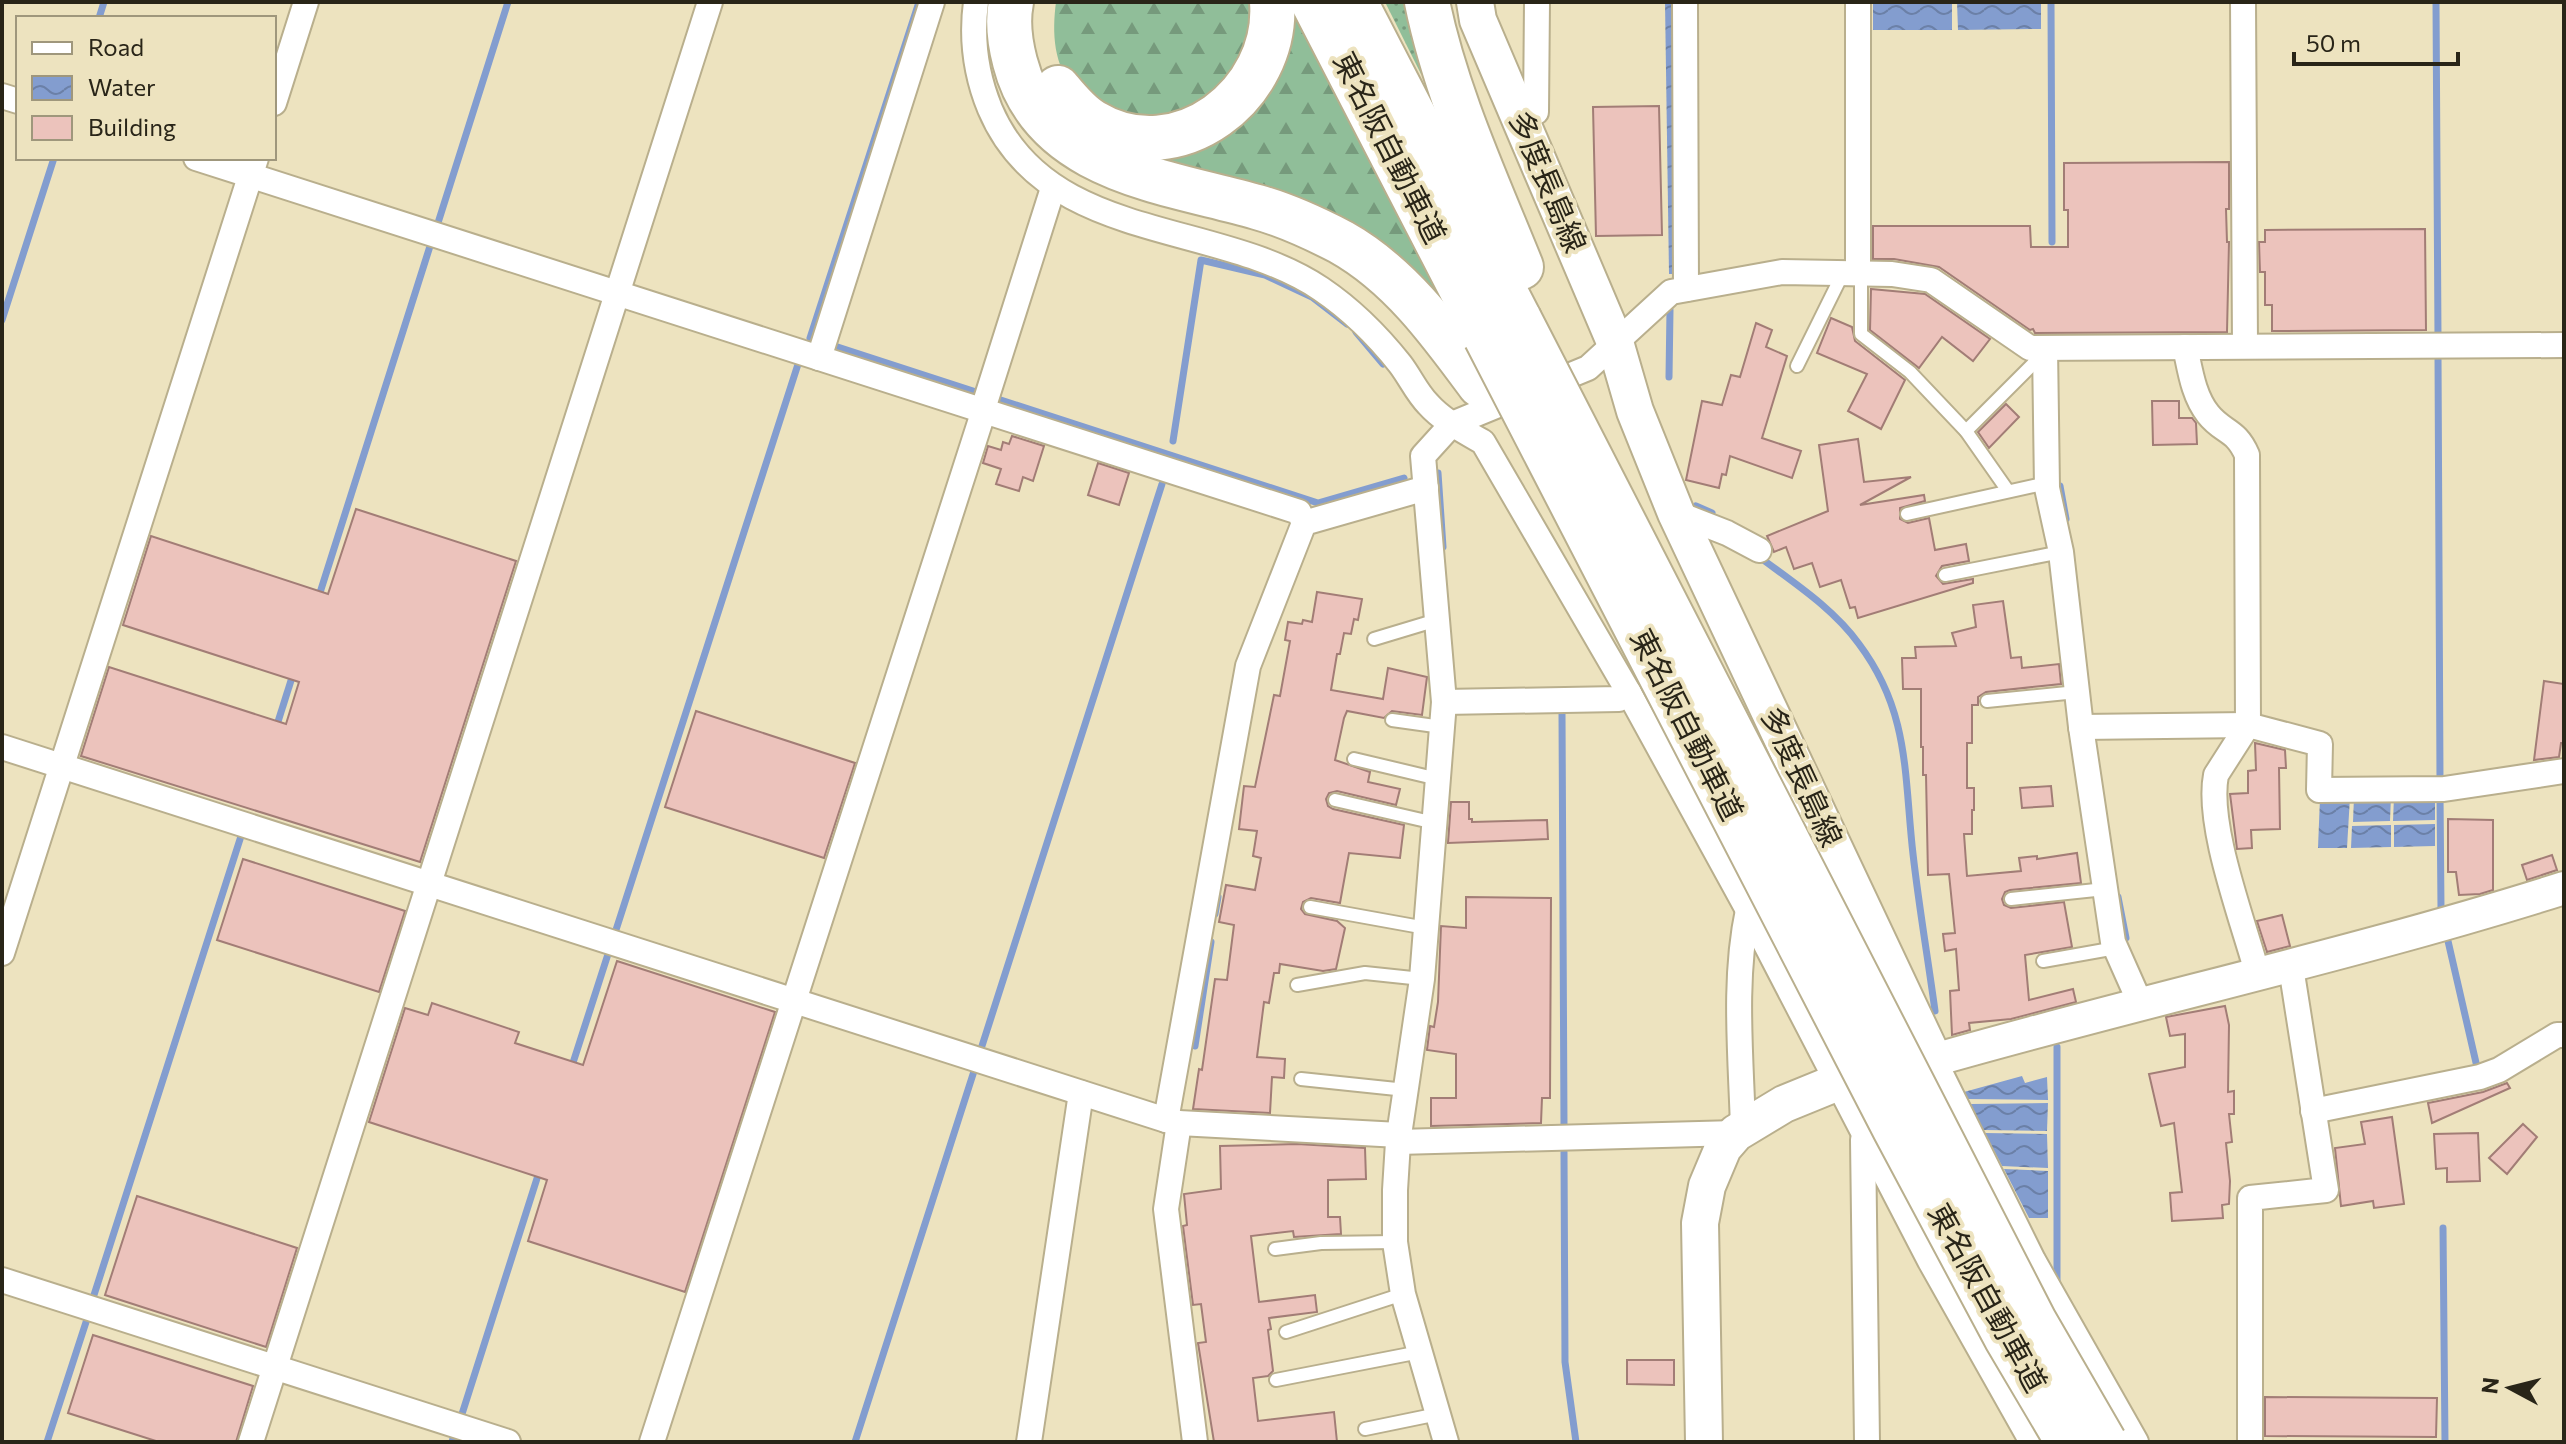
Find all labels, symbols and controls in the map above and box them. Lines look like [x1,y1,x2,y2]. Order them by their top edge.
legend [16,16,276,160]
scale bar [2294,16,2458,66]
text: 50 m [2306,28,2361,57]
text: Road [88,32,144,61]
street label: 東名阪自動車道 [1327,45,1455,249]
text: Water [88,72,156,101]
street label: 多度長島線 [1503,105,1596,257]
text: Building [88,112,176,141]
street label: 東名阪自動車道 [1624,622,1752,826]
street label: 多度長島線 [1755,700,1852,852]
street label: 東名阪自動車道 [1922,1196,2056,1398]
north arrow [2470,1348,2550,1428]
text: N [2475,1376,2504,1395]

